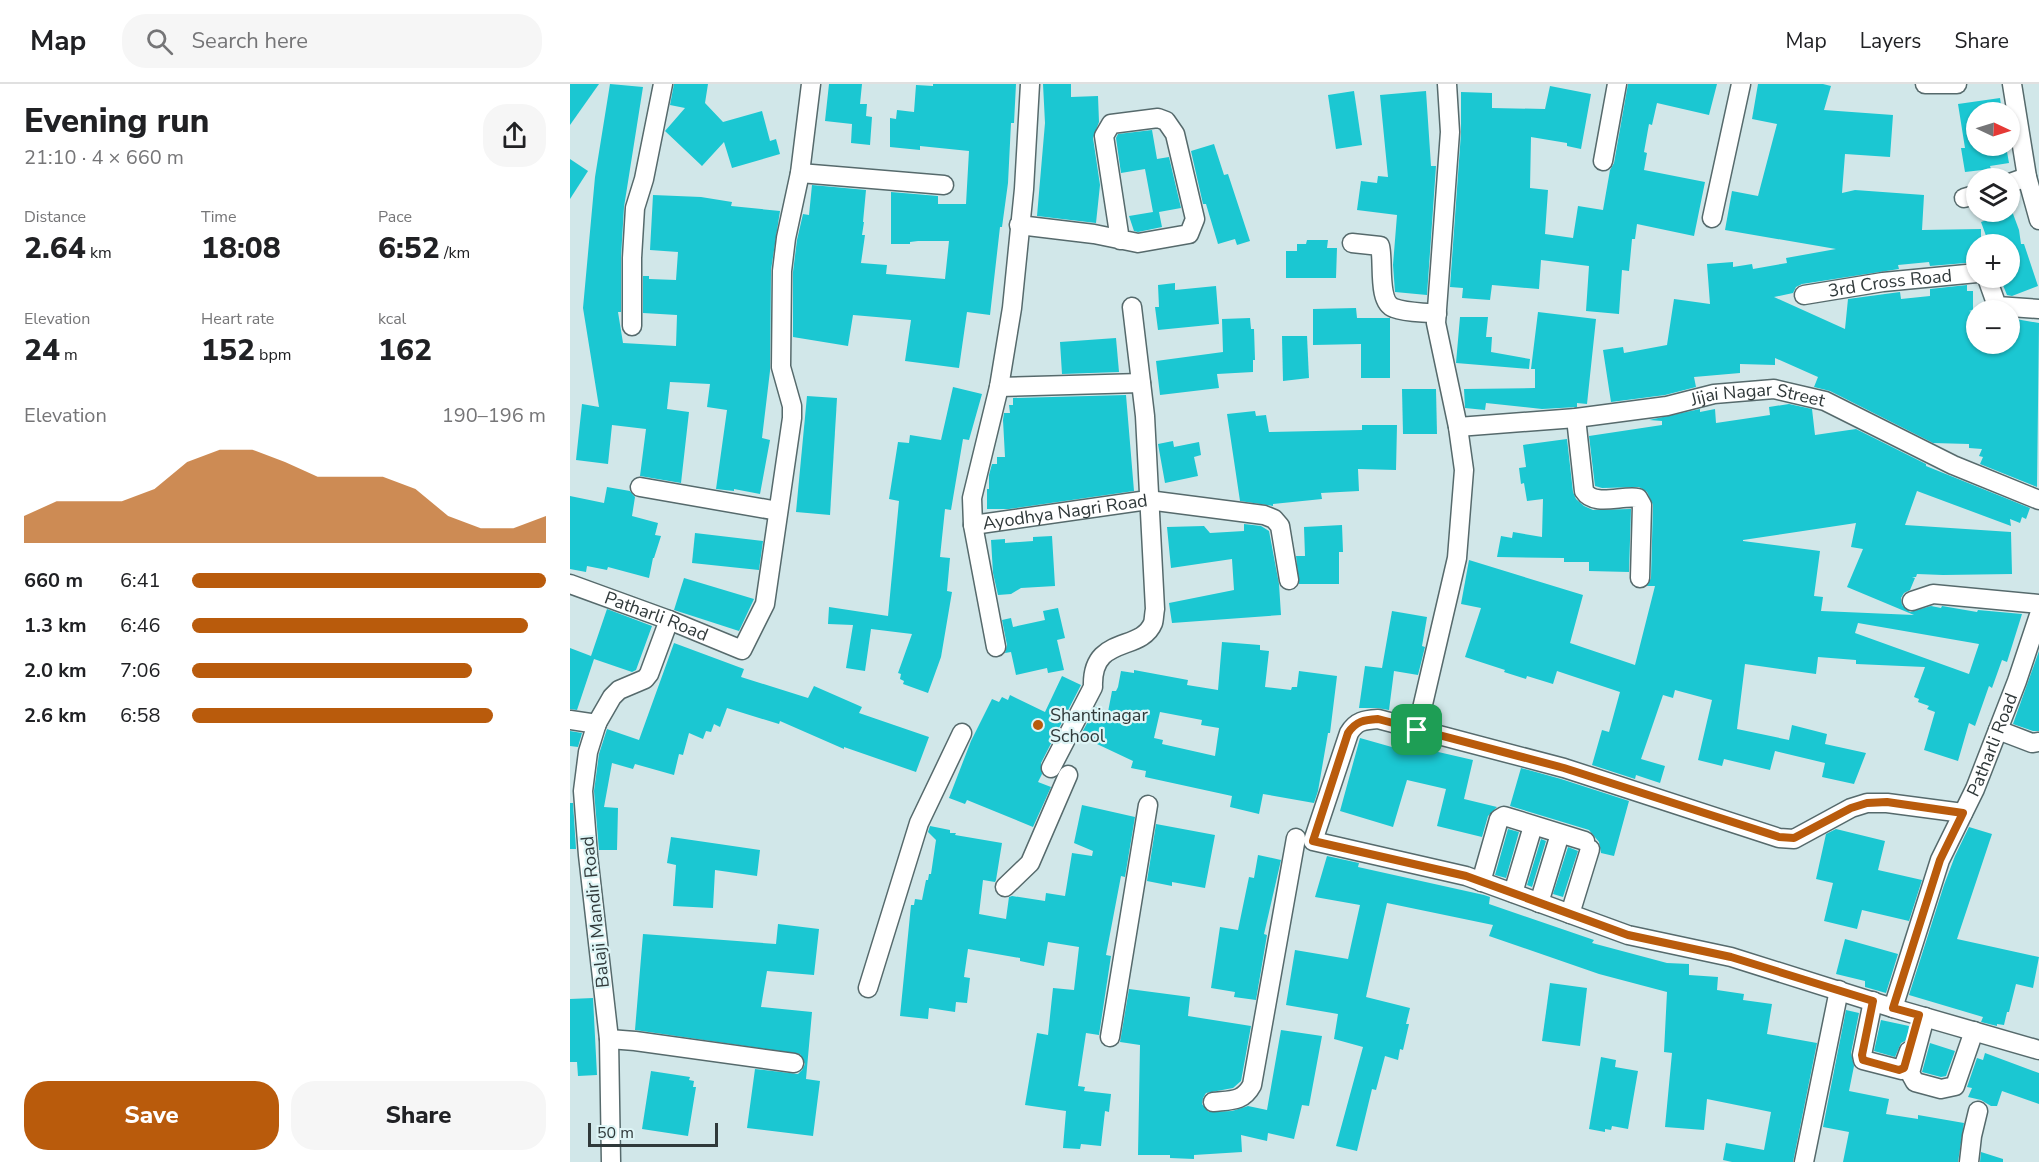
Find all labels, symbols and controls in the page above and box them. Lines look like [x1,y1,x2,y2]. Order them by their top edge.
search box [122,14,542,68]
text: Map [30,22,86,60]
icon: search [143,25,176,58]
text: Search here [191,26,308,56]
text: Map [1785,27,1827,55]
text: Layers [1860,27,1921,55]
text: Share [1954,27,2009,55]
text: Evening run [24,99,209,144]
north arrow [1966,102,2020,156]
map controls [1966,102,2020,354]
button: share [483,104,546,167]
text: 21:10 · 4 × 660 m [24,144,184,171]
button: layers [1966,168,2020,222]
text: Distance [24,206,86,228]
text: Time [201,206,237,228]
text: Pace [378,206,412,228]
text: 2.64 [24,228,86,269]
text: 18:08 [201,228,281,269]
text: 6:52 [378,228,440,269]
button: + [1966,234,2020,288]
text: km [86,242,112,264]
text: /km [440,242,470,264]
street label: 3rd Cross Road [1826,263,1953,303]
button: − [1966,300,2020,354]
text: Elevation [24,308,90,330]
text: Heart rate [201,308,274,330]
text: kcal [378,308,406,330]
text: 24 [24,330,60,371]
text: 152 [201,330,255,371]
text: 162 [378,330,432,371]
text: m [60,344,78,366]
text: bpm [255,344,291,366]
street label: Jijai Nagar Street [1687,377,1828,413]
text: Elevation [24,402,107,429]
text: 190–196 m [442,402,546,429]
street label: Ayodhya Nagri Road [981,488,1149,535]
text: 660 m [24,567,83,594]
text: 6:41 [120,567,161,594]
street label: Patharli Road [601,586,712,647]
text: 1.3 km [24,612,87,639]
text: 6:46 [120,612,161,639]
text: 2.0 km [24,657,87,684]
text: 7:06 [120,657,161,684]
street label: Patharli Road [1961,689,2023,801]
text: 2.6 km [24,702,87,729]
text: 6:58 [120,702,161,729]
place label: Shantinagar School [1050,703,1148,748]
pin [1391,704,1442,755]
icon: arrive [1400,713,1433,746]
marker: Shantinagar School [1031,718,1045,732]
street label: Balaji Mandir Road [575,835,615,989]
button: Save [24,1081,279,1150]
button: Share [291,1081,546,1150]
scale bar [588,1120,718,1148]
text: 50 m [597,1122,634,1144]

